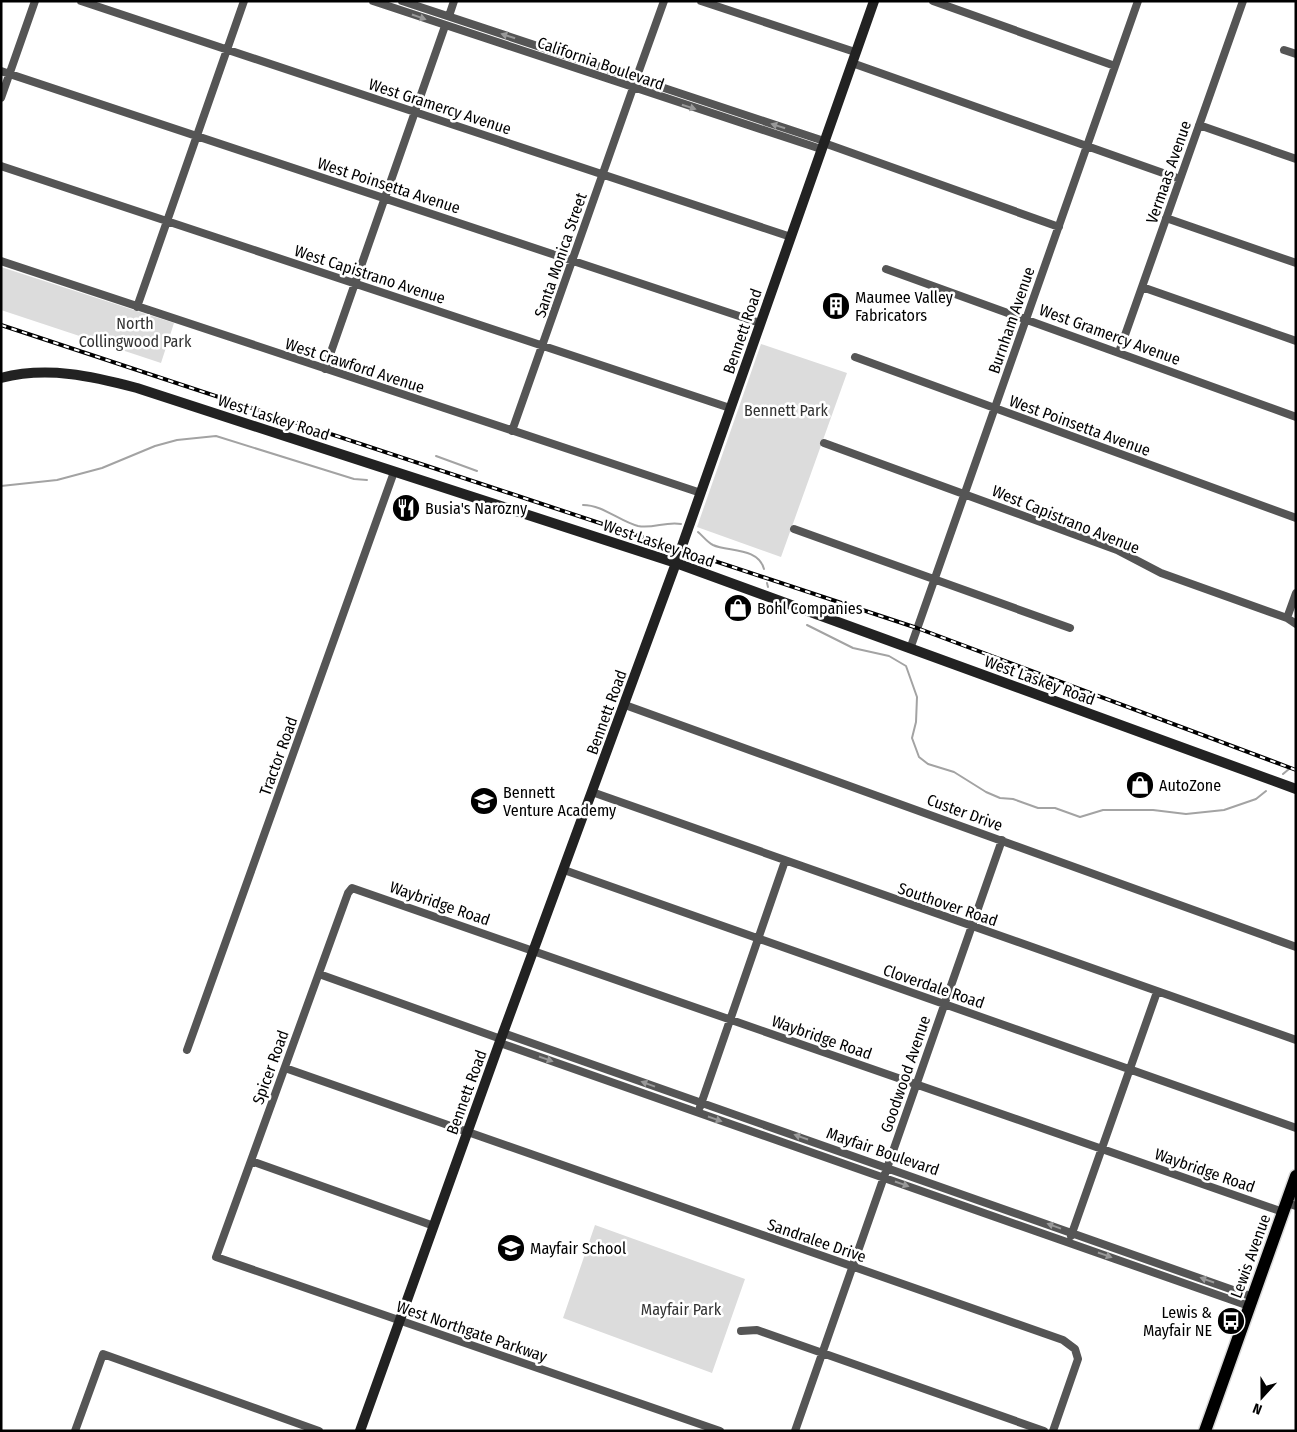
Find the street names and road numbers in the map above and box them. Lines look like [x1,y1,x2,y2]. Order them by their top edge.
street label: California Boulevard [535,33,667,94]
street label: West Gramercy Avenue [366,74,514,139]
street label: Vermaas Avenue [1142,118,1195,226]
street label: West Poinsetta Avenue [315,153,463,218]
street label: Santa Monica Street [530,190,591,320]
street label: West Capistrano Avenue [292,241,448,308]
street label: Burnham Avenue [984,264,1039,376]
street label: Bennett Road [719,286,766,376]
street label: West Gramercy Avenue [1037,300,1183,369]
street label: West Crawford Avenue [283,334,427,397]
street label: West Laskey Road [216,390,332,444]
street label: West Poinsetta Avenue [1007,391,1153,460]
street label: West Capistrano Avenue [989,481,1143,558]
street label: West Laskey Road [601,516,717,571]
street label: West Laskey Road [982,652,1098,709]
street label: Bennett Road [582,667,631,757]
street label: Tractor Road [255,714,302,798]
street label: Custer Drive [924,790,1005,835]
street label: Waybridge Road [387,877,493,930]
street label: Southover Road [895,879,1000,930]
street label: Cloverdale Road [881,960,987,1013]
street label: Waybridge Road [769,1011,875,1064]
street label: Goodwood Avenue [877,1013,934,1135]
street label: Spicer Road [248,1028,293,1107]
street label: Bennett Road [442,1047,491,1137]
street label: Mayfair Boulevard [824,1123,942,1180]
street label: Waybridge Road [1152,1144,1258,1197]
street label: Lewis Avenue [1227,1212,1274,1301]
street label: Sandralee Drive [765,1215,869,1266]
street label: West Northgate Parkway [394,1297,550,1366]

